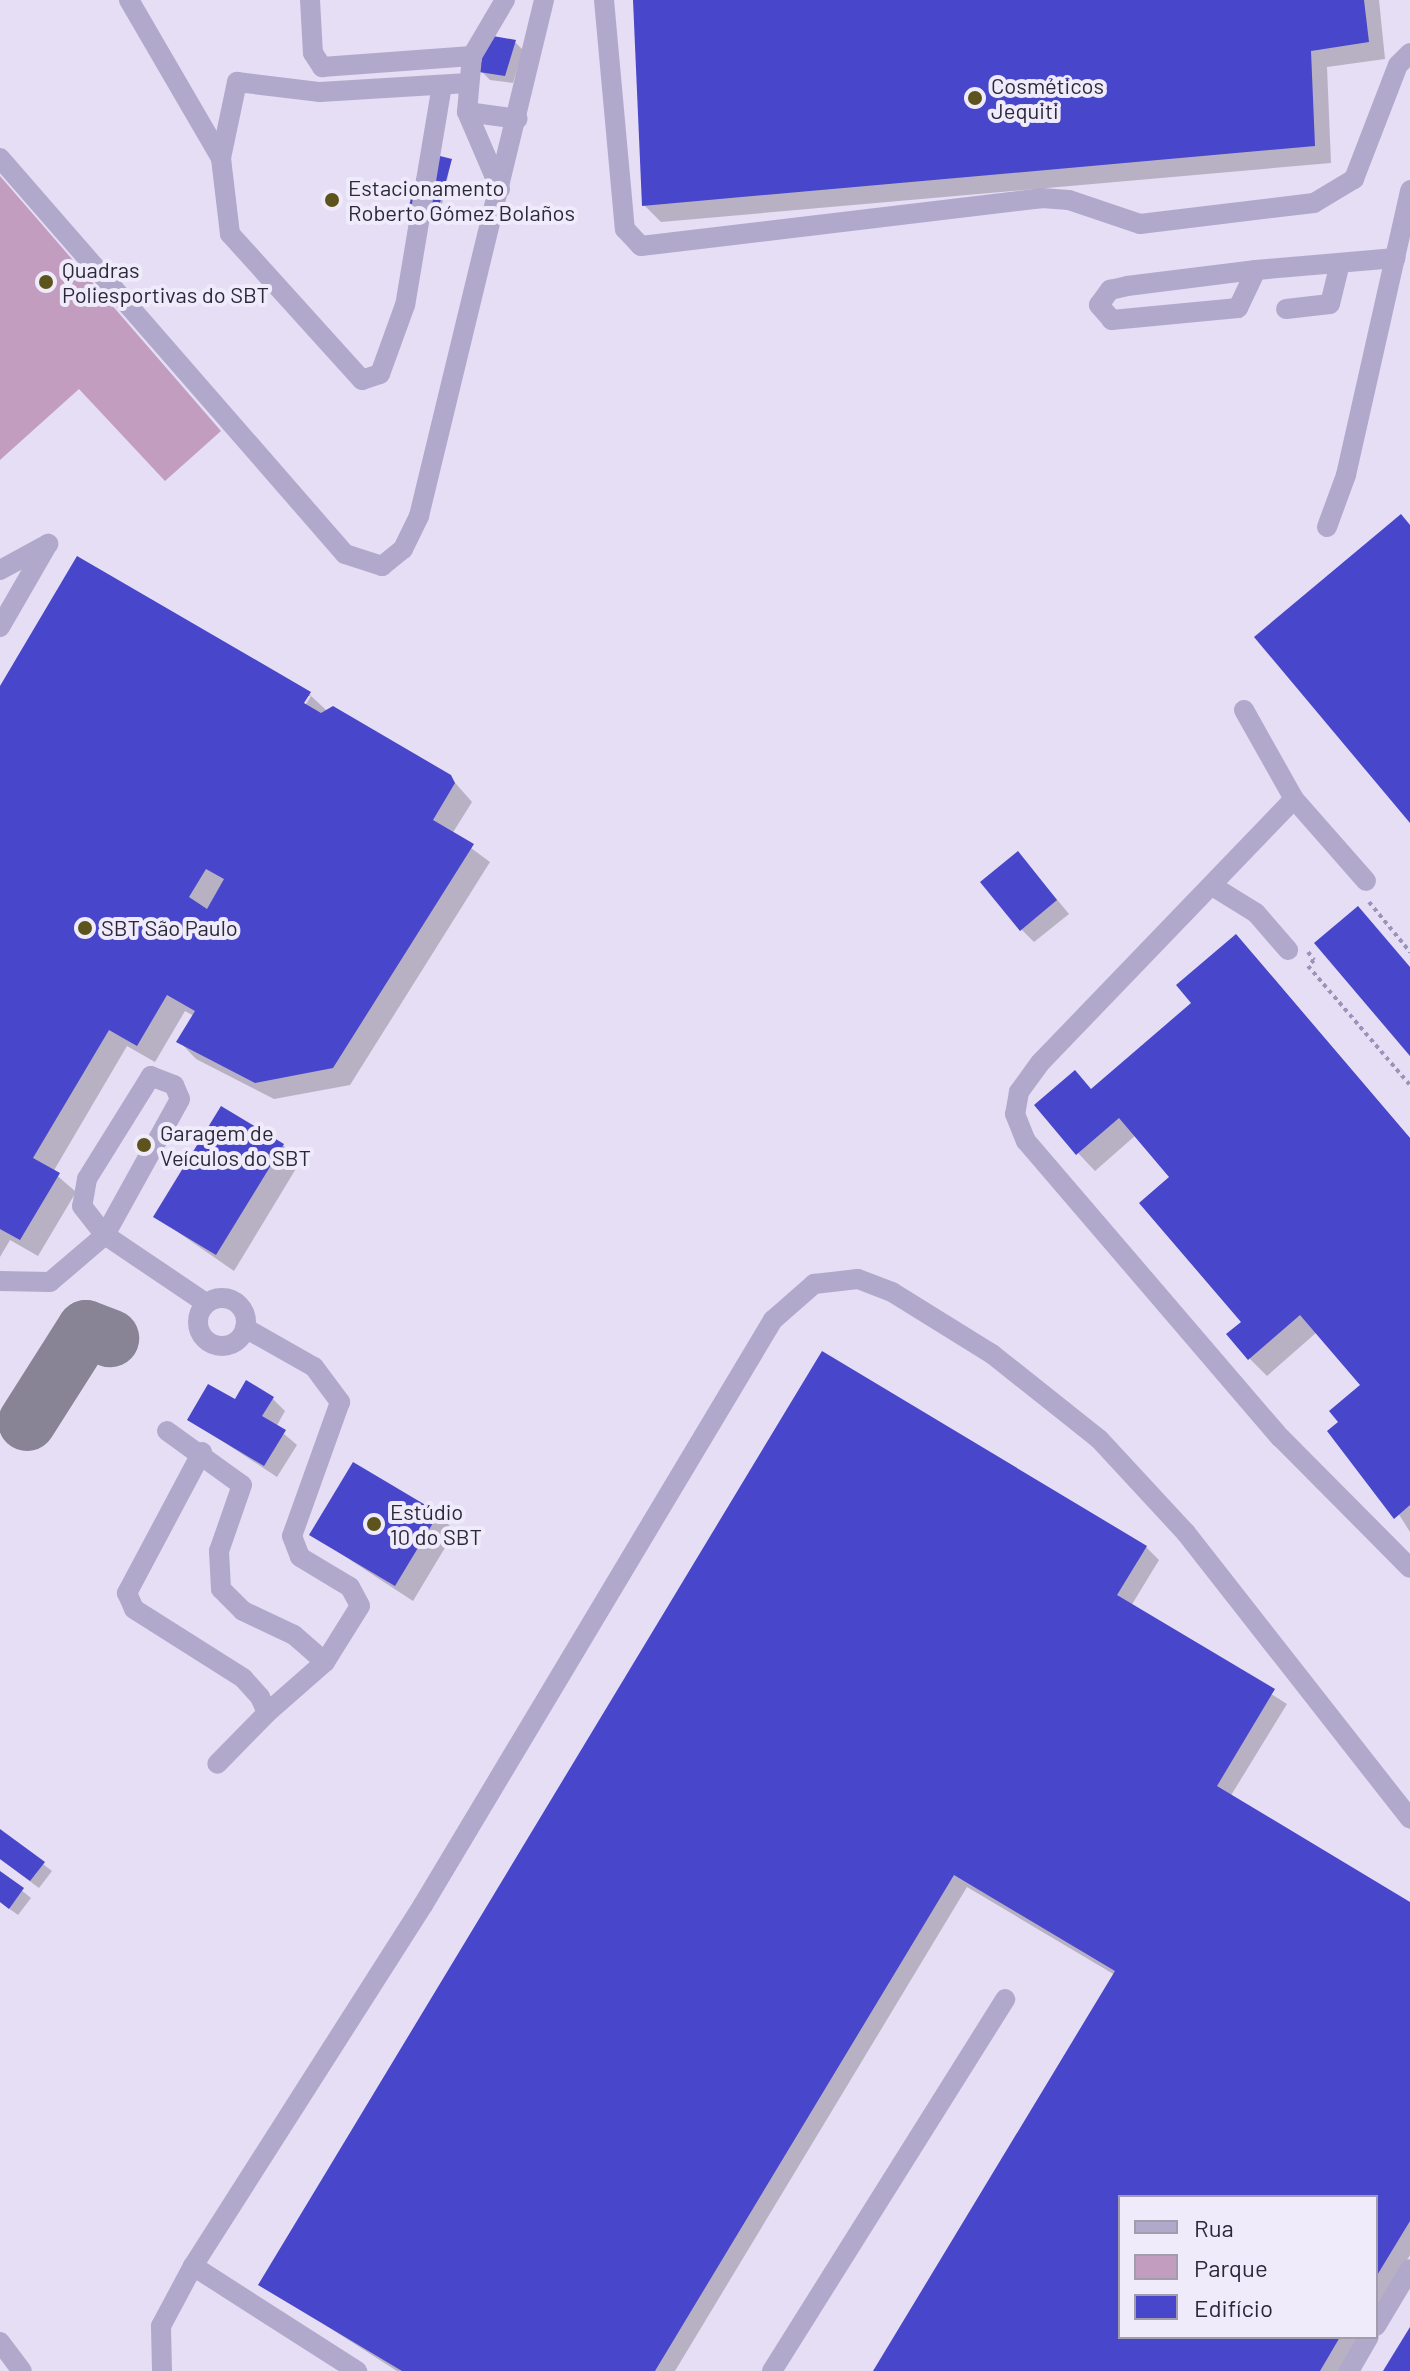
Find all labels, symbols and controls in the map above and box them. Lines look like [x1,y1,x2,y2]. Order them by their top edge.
place label: Cosméticos Jequiti [991,72,1104,124]
marker: Cosméticos Jequiti [966,89,984,107]
place label: Estacionamento Roberto Gómez Bolaños [348,174,575,226]
marker: Estacionamento Roberto Gómez Bolaños [323,191,341,209]
place label: Quadras Poliesportivas do SBT [62,256,269,308]
marker: Quadras Poliesportivas do SBT [37,273,55,291]
place label: SBT São Paulo [101,915,238,941]
marker: SBT São Paulo [76,919,94,937]
place label: Garagem de Veículos do SBT [160,1119,311,1170]
marker: Garagem de Veículos do SBT [135,1136,153,1154]
place label: Estúdio 10 do SBT [390,1498,482,1550]
marker: Estúdio 10 do SBT [365,1515,383,1533]
legend [1118,2195,1378,2339]
text: Rua [1194,2213,1234,2242]
text: Parque [1194,2253,1268,2282]
text: Edifício [1194,2293,1273,2322]

